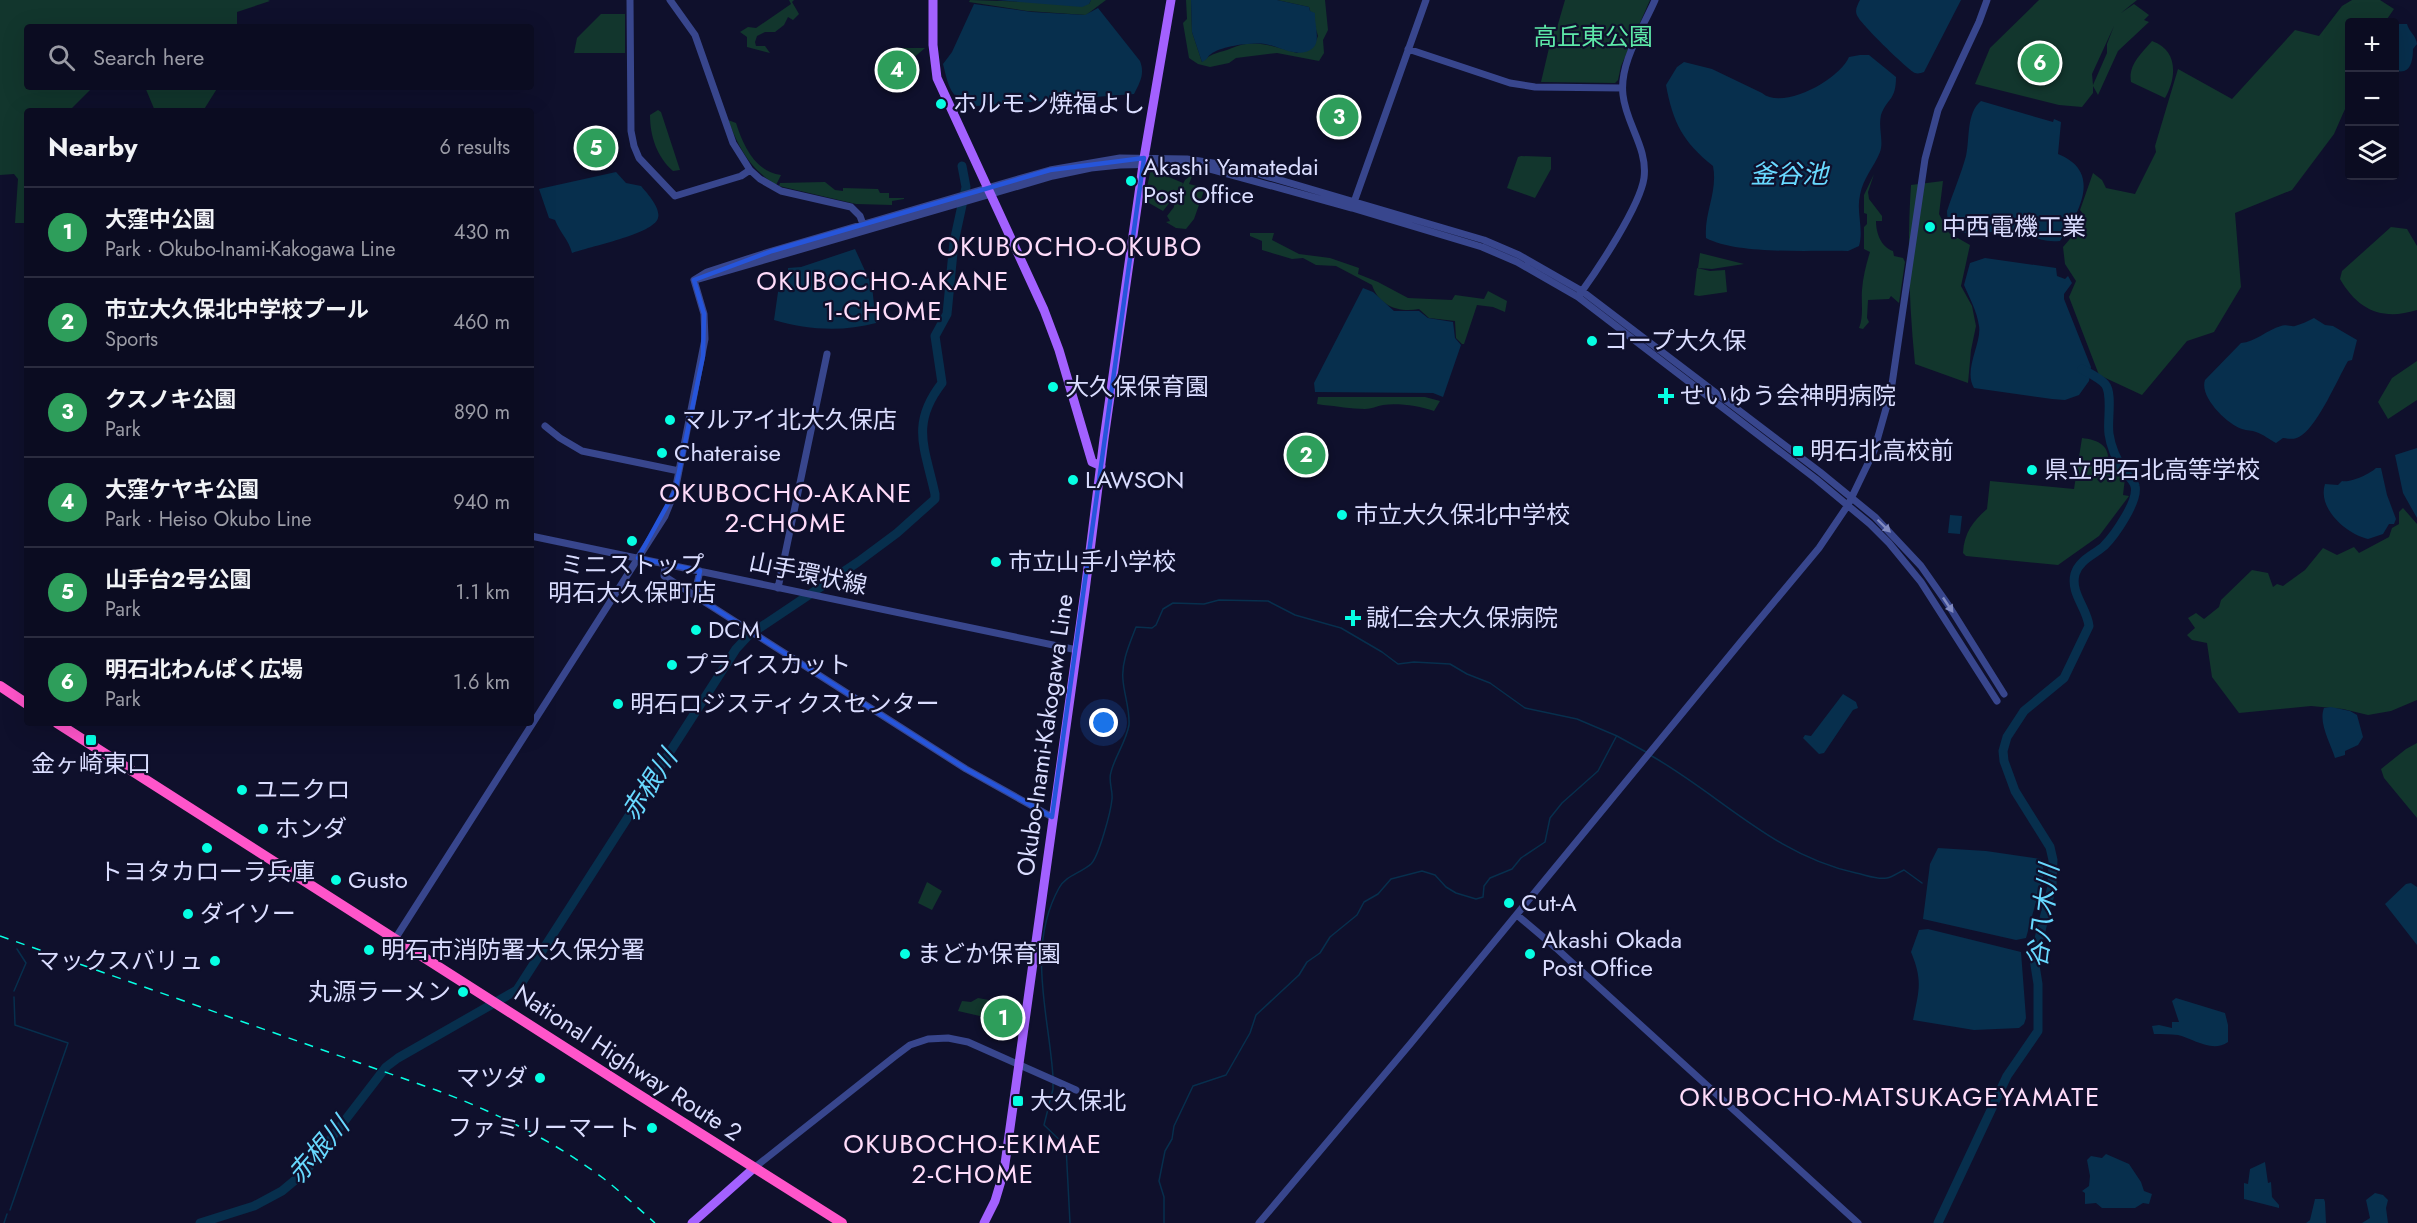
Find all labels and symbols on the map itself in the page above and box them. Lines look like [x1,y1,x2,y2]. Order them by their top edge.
park label: 高丘東公園 [1533,19,1653,54]
pin: 6 [2020,40,2060,86]
pin: 4 [878,48,916,92]
place label: ホルモン焼福よし [953,86,1145,121]
pin: 3 [1320,94,1358,140]
marker: ホルモン焼福よし [934,97,948,111]
pin: 5 [576,126,616,170]
place label: Akashi Yamatedai Post Office [1143,149,1319,212]
water label: 釜谷池 [1750,155,1831,193]
marker: Akashi Yamatedai Post Office [1124,174,1138,188]
place label: 中西電機工業 [1942,209,2086,244]
marker: 中西電機工業 [1923,220,1937,234]
district label: OKUBOCHO-OKUBO [937,227,1203,266]
district label: OKUBOCHO-AKANE 1-CHOME [756,262,1010,330]
place label: コープ大久保 [1604,323,1747,358]
marker: コープ大久保 [1585,334,1599,348]
place label: 大久保保育園 [1065,369,1209,404]
place label: せいゆう会神明病院 [1680,378,1896,413]
marker: 大久保保育園 [1046,380,1060,394]
marker: せいゆう会神明病院 [1657,387,1675,405]
place label: マルアイ北大久保店 [682,402,897,437]
marker: マルアイ北大久保店 [663,413,677,427]
pin: 2 [1286,432,1326,478]
place label: 明石北高校前 [1810,433,1954,468]
place label: Chateraise [674,435,781,470]
marker: 明石北高校前 [1791,444,1805,458]
marker: Chateraise [655,446,669,460]
place label: 県立明石北高等学校 [2044,452,2260,487]
place label: LAWSON [1085,462,1184,497]
marker: 県立明石北高等学校 [2025,463,2039,477]
marker: LAWSON [1066,473,1080,487]
district label: OKUBOCHO-AKANE 2-CHOME [659,474,913,542]
place label: 市立大久保北中学校 [1354,497,1570,532]
marker: 市立大久保北中学校 [1335,508,1349,522]
one-way arrow [1877,519,1891,533]
marker: ミニストップ 明石大久保町店 [625,534,639,548]
street label: 山手環状線 [746,544,870,603]
place label: 市立山手小学校 [1008,544,1176,579]
place label: ミニストップ 明石大久保町店 [548,547,716,610]
marker: 市立山手小学校 [989,555,1003,569]
street label: Okubo-Inami-Kakogawa Line [1007,592,1082,878]
one-way arrow [1942,596,1954,612]
place label: 誠仁会大久保病院 [1366,600,1558,635]
marker: 誠仁会大久保病院 [1344,609,1362,627]
place label: DCM [708,612,760,647]
marker: DCM [689,623,703,637]
place label: プライスカット [684,647,851,682]
marker: プライスカット [665,658,679,672]
place label: 明石ロジスティクスセンター [630,686,940,721]
marker: 明石ロジスティクスセンター [611,697,625,711]
your location [1089,708,1118,737]
marker: 金ヶ崎東口 [84,733,98,747]
water label: 赤根川 [612,739,688,828]
place label: 金ヶ崎東口 [31,746,151,781]
place label: ユニクロ [254,772,350,807]
marker: ユニクロ [235,783,249,797]
place label: ホンダ [275,811,347,846]
marker: ホンダ [256,822,270,836]
marker: トヨタカローラ兵庫 [200,841,214,855]
place label: トヨタカローラ兵庫 [99,854,315,889]
water label: 谷八木川 [2018,859,2069,970]
place label: Gusto [348,862,408,897]
marker: Gusto [329,873,343,887]
place label: Cut-A [1521,885,1577,920]
place label: ダイソー [200,896,296,931]
marker: Cut-A [1502,896,1516,910]
marker: ダイソー [181,907,195,921]
place label: Akashi Okada Post Office [1542,922,1682,985]
place label: 明石市消防署大久保分署 [381,932,645,967]
place label: まどか保育園 [917,936,1061,971]
place label: マックスバリュ [36,943,203,978]
marker: 明石市消防署大久保分署 [362,943,376,957]
marker: まどか保育園 [898,947,912,961]
marker: Akashi Okada Post Office [1523,947,1537,961]
marker: マックスバリュ [208,954,222,968]
place label: 丸源ラーメン [308,974,451,1009]
street label: National Highway Route 2 [507,976,749,1150]
marker: 丸源ラーメン [456,985,470,999]
pin: 1 [984,996,1022,1040]
place label: マツダ [456,1060,528,1095]
marker: マツダ [533,1071,547,1085]
district label: OKUBOCHO-MATSUKAGEYAMATE [1679,1078,2101,1116]
place label: 大久保北 [1030,1083,1126,1118]
marker: 大久保北 [1011,1094,1025,1108]
water label: 赤根川 [278,1106,360,1192]
place label: ファミリーマート [448,1110,640,1145]
marker: ファミリーマート [645,1121,659,1135]
district label: OKUBOCHO-EKIMAE 2-CHOME [843,1125,1103,1193]

